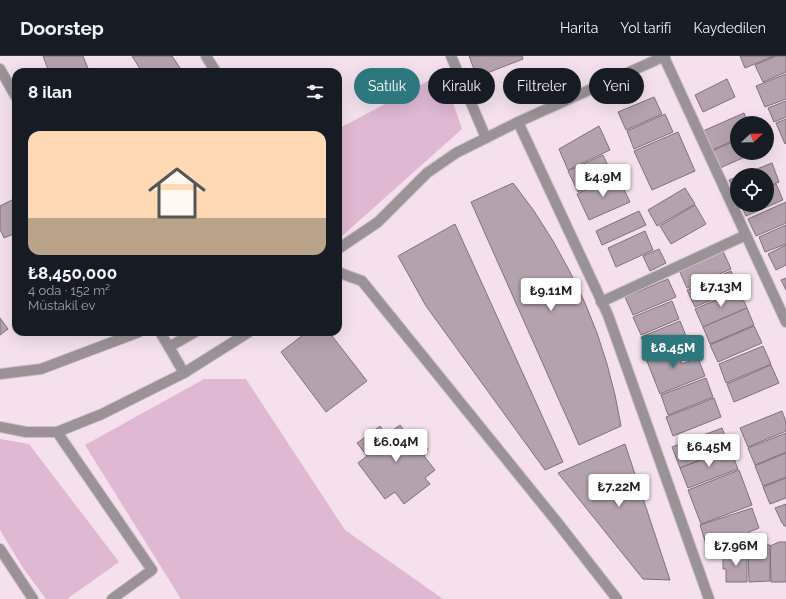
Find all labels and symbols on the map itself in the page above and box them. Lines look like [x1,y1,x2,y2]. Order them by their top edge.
north arrow [730,116,774,160]
pin: ₺4.9M [575,164,631,198]
pin: ₺7.13M [688,274,754,308]
pin: ₺9.11M [518,278,584,312]
pin: ₺8.45M [640,335,706,369]
pin: ₺6.04M [363,429,429,463]
pin: ₺6.45M [676,434,742,468]
pin: ₺7.22M [586,474,652,508]
pin: ₺7.96M [703,533,769,567]

